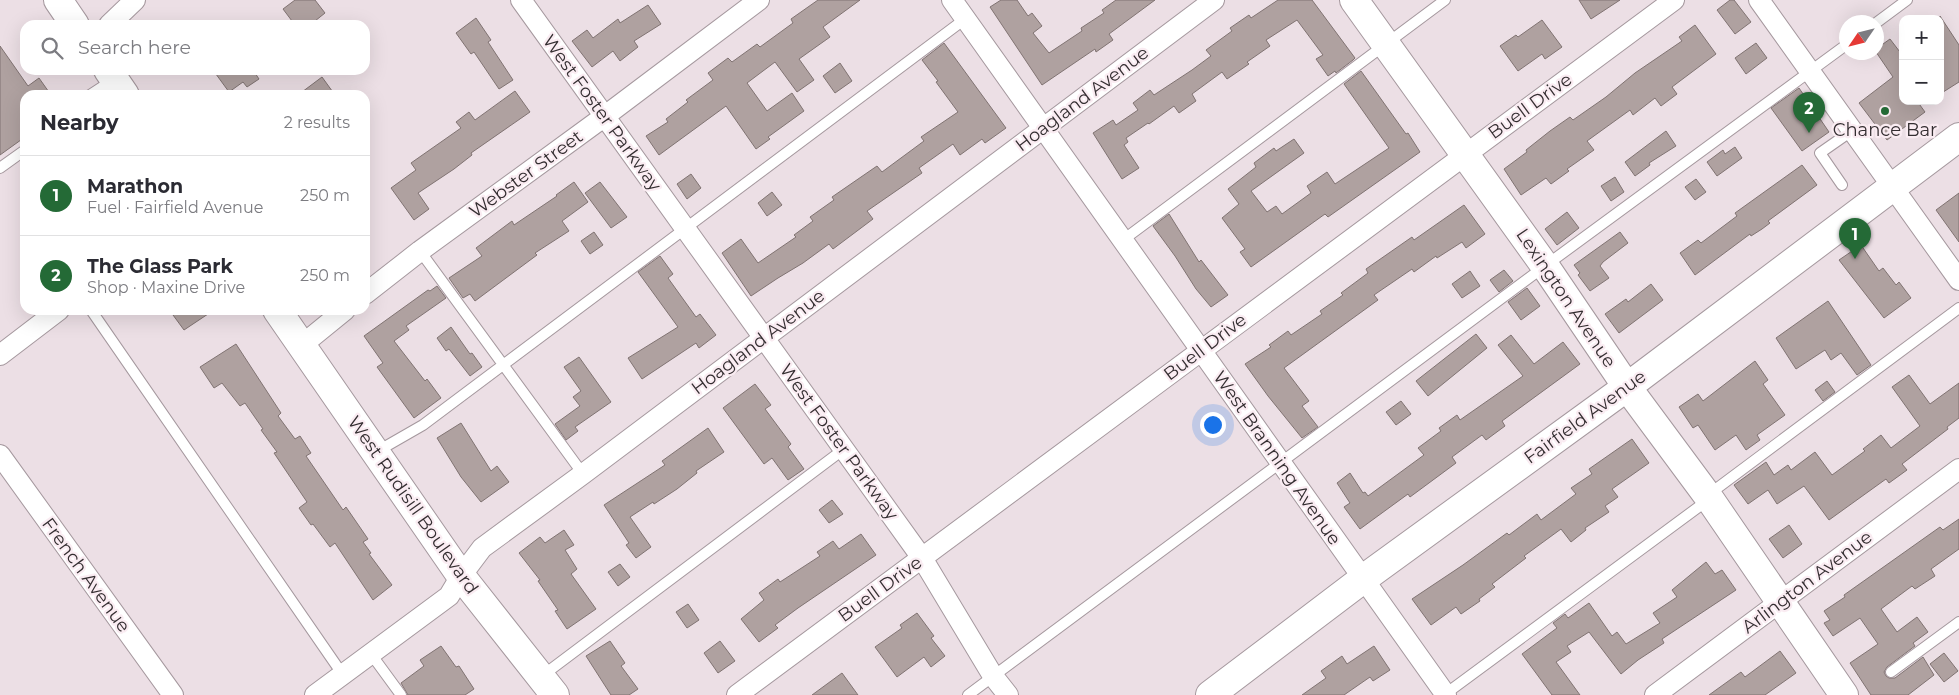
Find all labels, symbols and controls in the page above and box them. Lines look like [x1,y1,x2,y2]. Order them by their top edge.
north arrow [1839,15,1884,60]
map controls [1899,15,1944,105]
button: + [1899,15,1944,60]
search box [20,20,370,75]
street label: West Foster Parkway [538,31,666,196]
icon: search [38,34,66,62]
text: Search here [78,36,191,59]
street label: Hoagland Avenue [1011,42,1153,156]
button: − [1899,60,1944,105]
street label: Buell Drive [1484,68,1576,144]
pin: 2 [1793,92,1825,133]
marker: Chance Bar [1879,105,1891,117]
text: Nearby [40,110,119,135]
text: 2 results [284,113,350,132]
place label: Chance Bar [1833,119,1937,141]
street label: Webster Street [465,125,587,223]
text: Marathon [87,175,183,198]
text: 1 [53,186,59,205]
text: 250 m [300,186,350,205]
text: Fuel · Fairfield Avenue [87,198,263,217]
pin: 1 [1839,218,1871,259]
street label: Lexington Avenue [1511,224,1621,372]
text: The Glass Park [87,255,233,278]
text: 2 [51,266,61,285]
text: 250 m [300,266,350,285]
text: Shop · Maxine Drive [87,278,245,297]
street label: Hoagland Avenue [687,285,829,399]
street label: Buell Drive [1159,309,1251,385]
street label: West Foster Parkway [775,360,903,525]
street label: Fairfield Avenue [1520,365,1650,469]
street label: West Branning Avenue [1208,367,1346,549]
street label: West Rudisill Boulevard [343,412,483,598]
your location [1200,412,1226,438]
street label: French Avenue [37,513,135,637]
street label: Arlington Avenue [1738,526,1877,638]
street label: Buell Drive [834,551,926,627]

